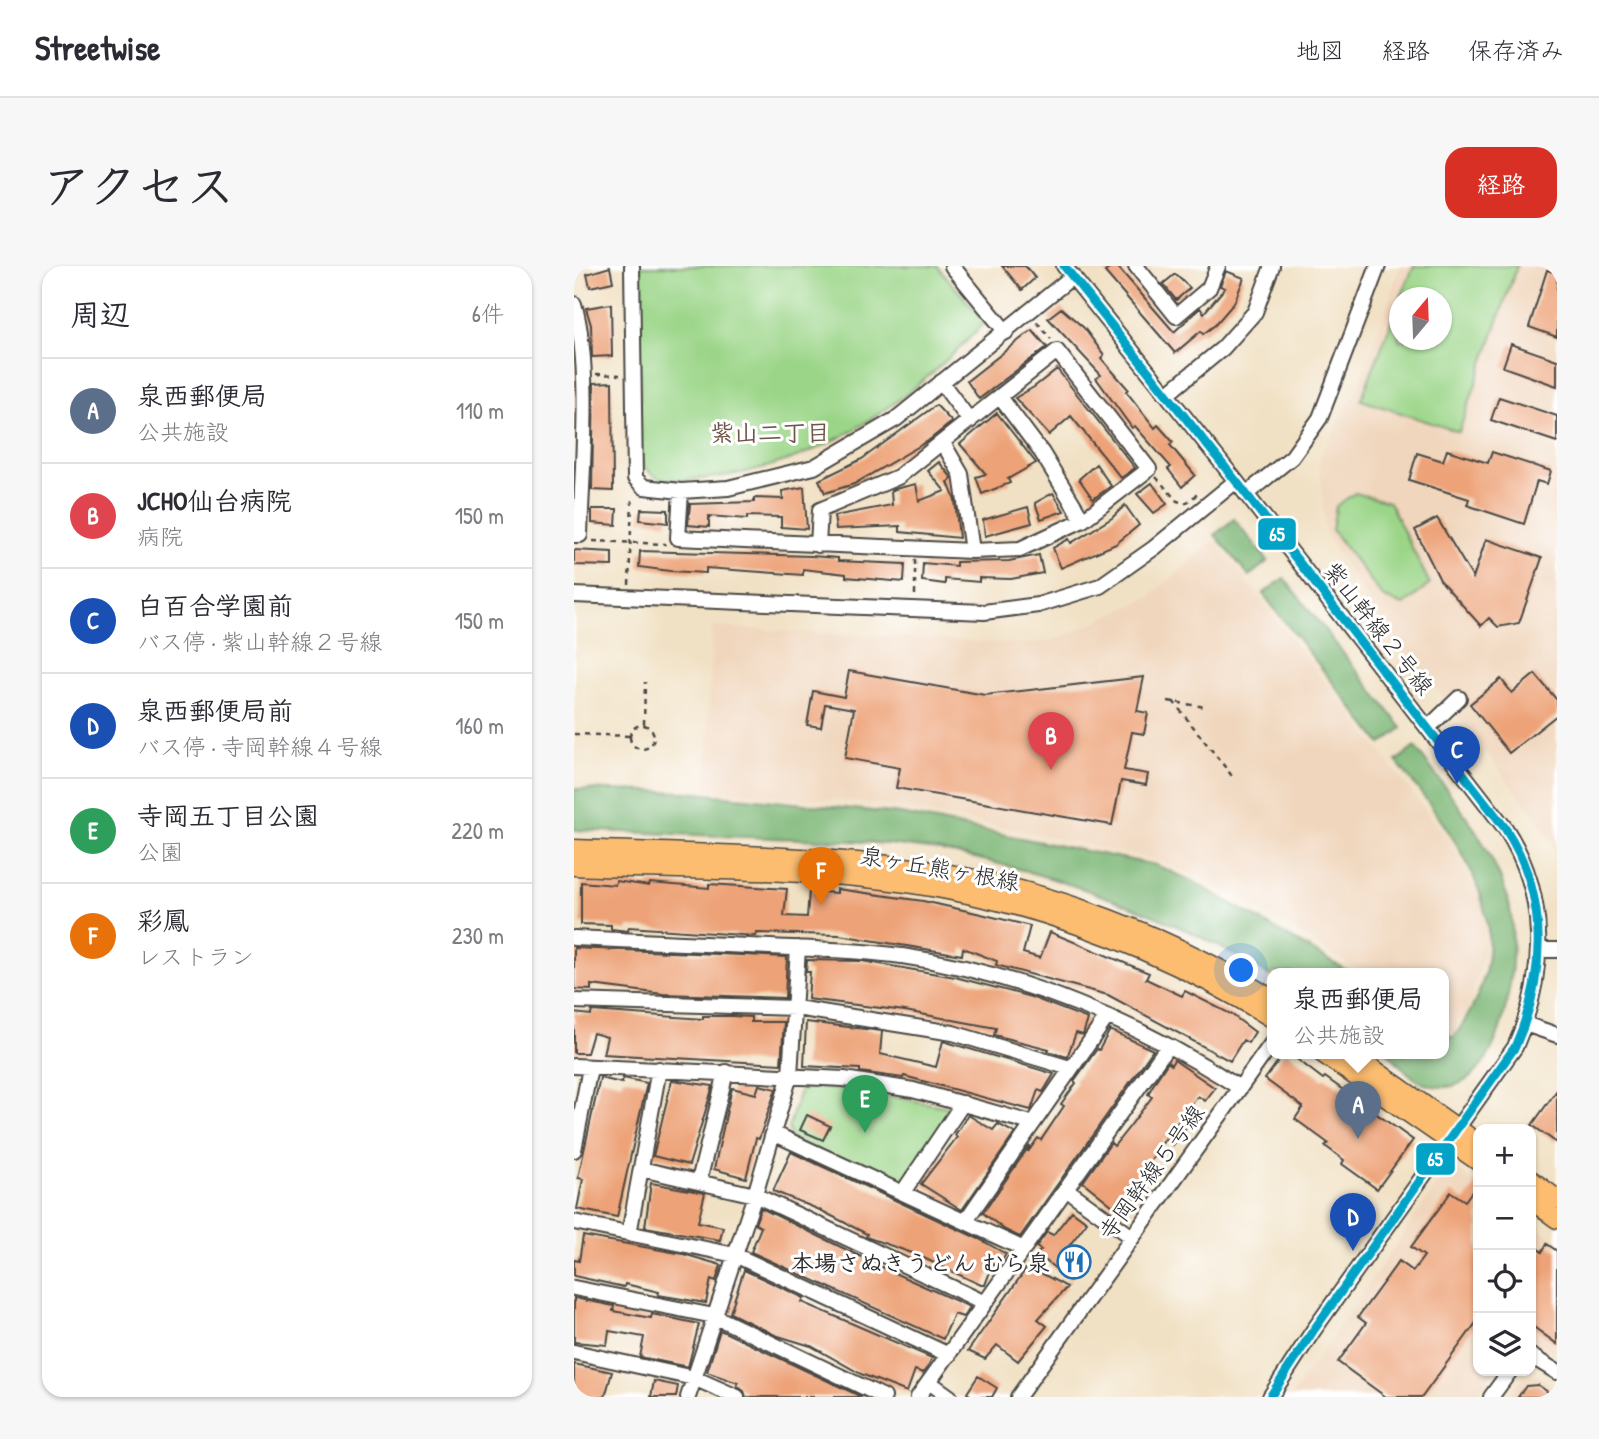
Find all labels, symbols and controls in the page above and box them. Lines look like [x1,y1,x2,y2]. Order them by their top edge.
text: Streetwise [35,26,160,70]
text: 地図 [1296,34,1344,66]
text: 経路 [1382,34,1430,66]
text: 保存済み [1468,34,1564,66]
button: 経路 [1445,147,1557,218]
text: アクセス [42,152,235,218]
north arrow [1389,287,1452,350]
text: 周辺 [70,294,130,334]
text: 6件 [472,298,504,329]
text: 泉西郵便局 [137,378,267,413]
text: A [87,395,99,426]
text: 110 m [456,395,504,426]
text: 公共施設 [137,416,229,447]
district label: 紫山二丁目 [710,416,830,448]
text: JCHO仙台病院 [137,483,292,518]
text: B [87,500,99,531]
text: 150 m [455,500,504,531]
line badge: 65 [1257,517,1297,551]
text: 病院 [137,521,183,552]
text: 65 [1269,521,1286,547]
street label: 紫山幹線２号線 [1317,555,1441,701]
text: 白百合学園前 [137,588,293,623]
text: C [87,605,99,636]
text: 150 m [455,605,504,636]
text: バス停 · 紫山幹線２号線 [137,626,382,657]
text: 泉西郵便局前 [137,693,293,728]
text: D [88,710,98,741]
text: 160 m [455,710,504,741]
pin: B [1028,712,1074,770]
pin: C [1434,726,1480,784]
text: バス停 · 寺岡幹線４号線 [137,731,382,762]
text: 寺岡五丁目公園 [137,798,319,833]
text: E [88,815,98,846]
text: 220 m [451,815,504,846]
text: 公園 [137,836,183,867]
street label: 泉ヶ丘熊ヶ根線 [858,839,1022,897]
pin: F [798,847,844,905]
text: 彩鳳 [137,903,189,938]
text: F [89,920,97,951]
text: 230 m [452,920,504,951]
text: レストラン [137,941,254,972]
your location [1224,953,1258,987]
popup [1267,968,1449,1059]
text: 泉西郵便局 [1293,981,1423,1016]
text: 公共施設 [1293,1019,1385,1050]
pin: E [842,1075,888,1133]
pin: A [1335,1081,1381,1139]
street label: 寺岡幹線５号線 [1091,1098,1211,1246]
map controls [1473,1124,1536,1376]
button: + [1473,1124,1536,1187]
line badge: 65 [1415,1142,1456,1176]
text: 65 [1427,1146,1444,1172]
button: − [1473,1187,1536,1250]
pin: D [1330,1193,1376,1251]
restaurant icon: 本場さぬきうどん むら泉 [1055,1243,1093,1281]
place label: 本場さぬきうどん むら泉 [791,1247,1050,1278]
button: locate [1473,1250,1536,1313]
button: layers [1473,1313,1536,1376]

